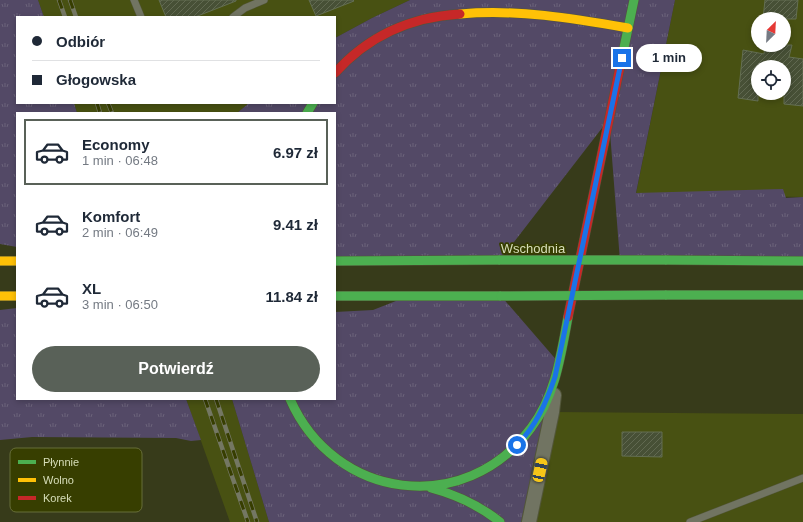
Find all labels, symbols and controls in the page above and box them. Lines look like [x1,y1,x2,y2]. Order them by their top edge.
north arrow [751,12,791,52]
map controls [751,12,791,100]
text: Odbiór [56,33,105,50]
callout: 1 min [636,44,702,72]
route end [613,49,631,67]
text: 1 min [652,50,686,65]
button: locate [751,60,791,100]
text: Głogowska [56,71,136,88]
icon: car [34,134,70,170]
text: Economy [82,136,150,153]
text: 6.97 zł [273,144,318,161]
text: 1 min · 06:48 [82,153,158,168]
icon: car [34,206,70,242]
text: Komfort [82,208,140,225]
text: 9.41 zł [273,216,318,233]
text: 2 min · 06:49 [82,225,158,240]
street label: Wschodnia [501,241,566,256]
icon: car [34,278,70,314]
text: XL [82,280,101,297]
text: 11.84 zł [265,288,318,305]
text: 3 min · 06:50 [82,297,158,312]
button: Potwierdź [32,346,320,392]
route start [508,436,526,454]
legend [10,448,142,512]
text: Płynnie [43,456,79,468]
car [532,457,548,483]
text: Wolno [43,474,74,486]
text: Korek [43,492,72,504]

